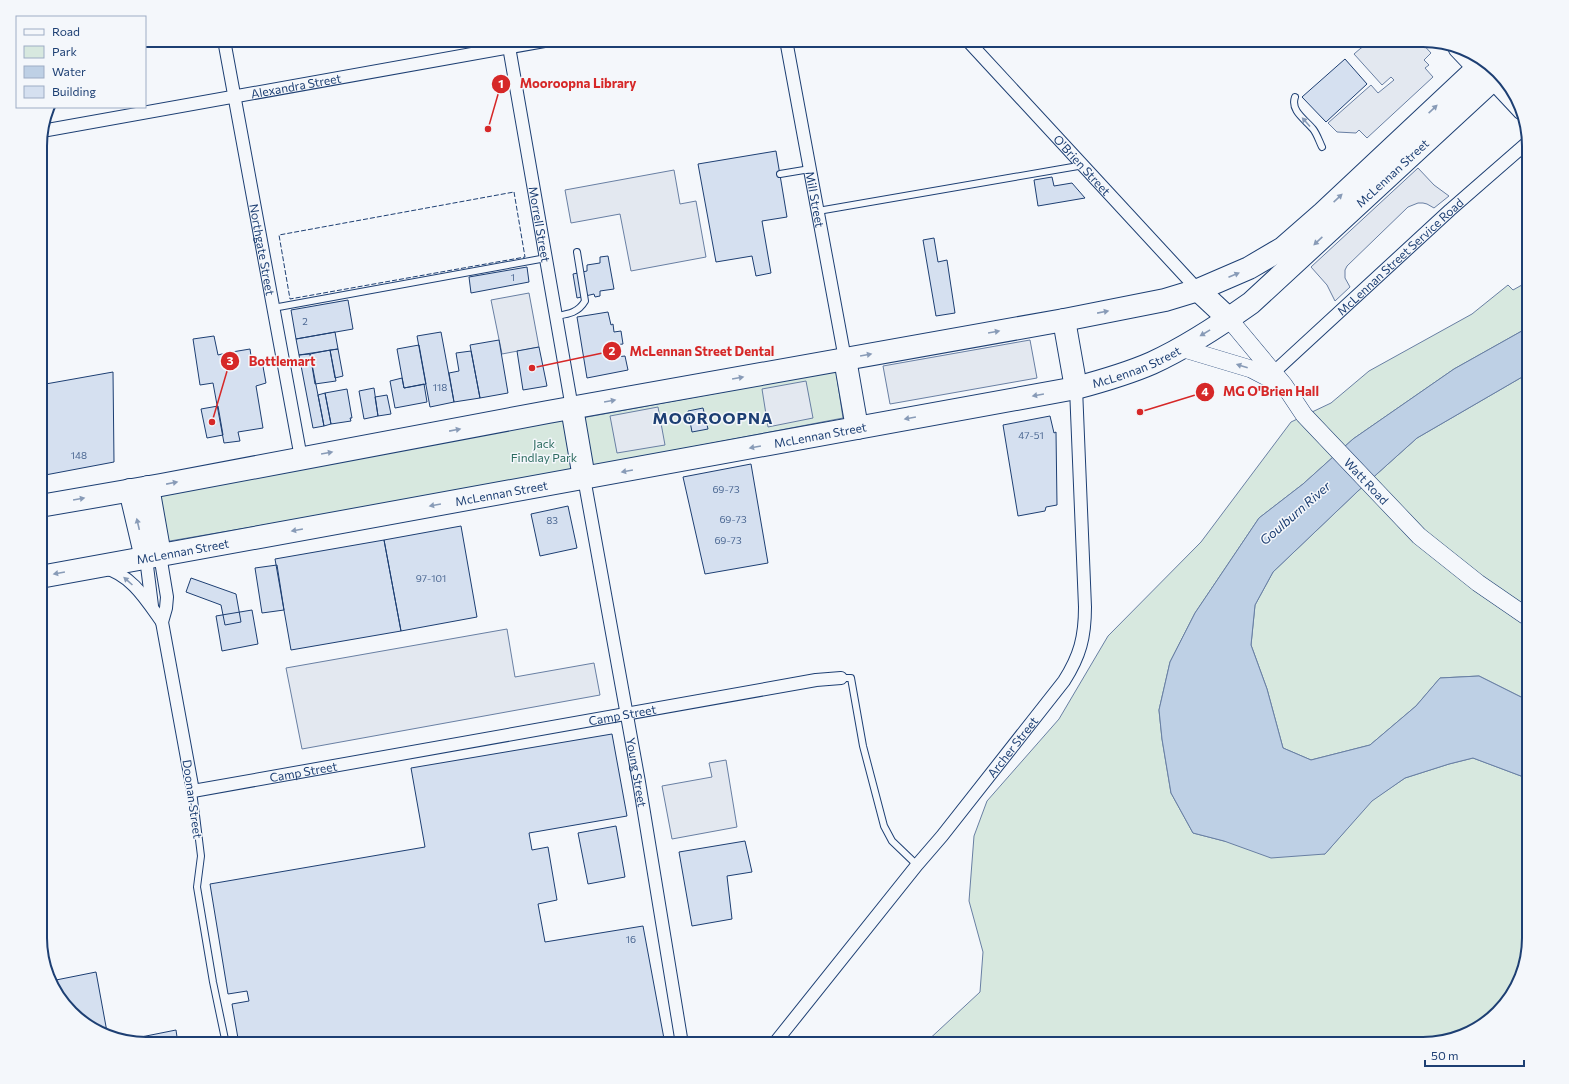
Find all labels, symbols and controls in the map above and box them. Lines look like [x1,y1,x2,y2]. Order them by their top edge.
legend [16,16,146,108]
text: Road [52,24,80,38]
text: Park [52,44,78,58]
text: Water [52,64,86,78]
street label: Alexandra Street [250,71,342,100]
callout: Mooroopna Library [491,71,644,96]
text: Mooroopna Library [520,75,636,91]
text: 1 [498,76,504,90]
text: Building [52,84,96,98]
one-way arrow [1428,105,1438,114]
one-way arrow [1302,117,1311,127]
street label: O'Brien Street [1051,132,1114,198]
street label: McLennan Street [1353,136,1431,210]
street label: Mill Street [803,170,828,229]
street label: Morrell Street [526,185,553,263]
one-way arrow [1333,193,1343,203]
street label: McLennan Street Service Road [1334,195,1466,318]
street label: Northgate Street [247,202,278,297]
one-way arrow [1313,236,1323,246]
house number: 1 [511,271,515,283]
one-way arrow [1229,272,1240,278]
one-way arrow [1097,309,1109,315]
house number: 2 [302,315,308,327]
one-way arrow [988,329,1000,335]
one-way arrow [1199,330,1211,337]
callout: McLennan Street Dental [602,339,783,364]
text: 2 [609,343,616,357]
text: McLennan Street Dental [630,343,774,359]
street label: McLennan Street [1091,343,1183,390]
callout: Bottlemart [220,349,323,374]
one-way arrow [860,352,872,358]
text: 3 [227,353,234,367]
text: Bottlemart [249,353,316,369]
one-way arrow [1235,362,1247,368]
one-way arrow [732,375,744,381]
callout: MG O'Brien Hall [1195,379,1327,404]
house number: 118 [433,381,447,393]
text: MG O'Brien Hall [1223,383,1319,399]
text: 4 [1201,384,1209,398]
one-way arrow [1032,392,1044,398]
one-way arrow [604,398,616,404]
district label: MOOROOPNA [653,408,773,427]
one-way arrow [904,416,916,422]
street label: McLennan Street [773,419,868,450]
one-way arrow [449,427,461,433]
house number: 47-51 [1018,429,1044,441]
park label: Jack Findlay Park [511,436,578,464]
one-way arrow [749,444,761,450]
house number: 148 [71,449,87,461]
one-way arrow [321,450,333,456]
street label: Watt Road [1342,455,1392,507]
one-way arrow [621,468,633,474]
water label: Goulburn River [1256,477,1334,548]
street label: McLennan Street [454,478,549,508]
one-way arrow [166,480,178,486]
house number: 69-73 [712,483,740,495]
one-way arrow [73,496,85,502]
one-way arrow [429,503,442,509]
house number: 69-73 [719,513,747,525]
house number: 83 [546,514,558,526]
one-way arrow [134,518,140,530]
one-way arrow [291,527,303,533]
house number: 69-73 [714,534,742,546]
street label: McLennan Street [135,536,230,566]
one-way arrow [53,571,65,577]
house number: 97-101 [416,572,446,584]
one-way arrow [124,577,133,586]
street label: Camp Street [587,702,657,727]
street label: Archer Street [984,714,1040,780]
street label: Young Street [624,736,650,808]
street label: Camp Street [268,758,338,784]
street label: Doonan Street [181,759,205,839]
house number: 16 [626,933,636,945]
scale bar [1425,1042,1524,1068]
text: 50 m [1431,1048,1459,1062]

